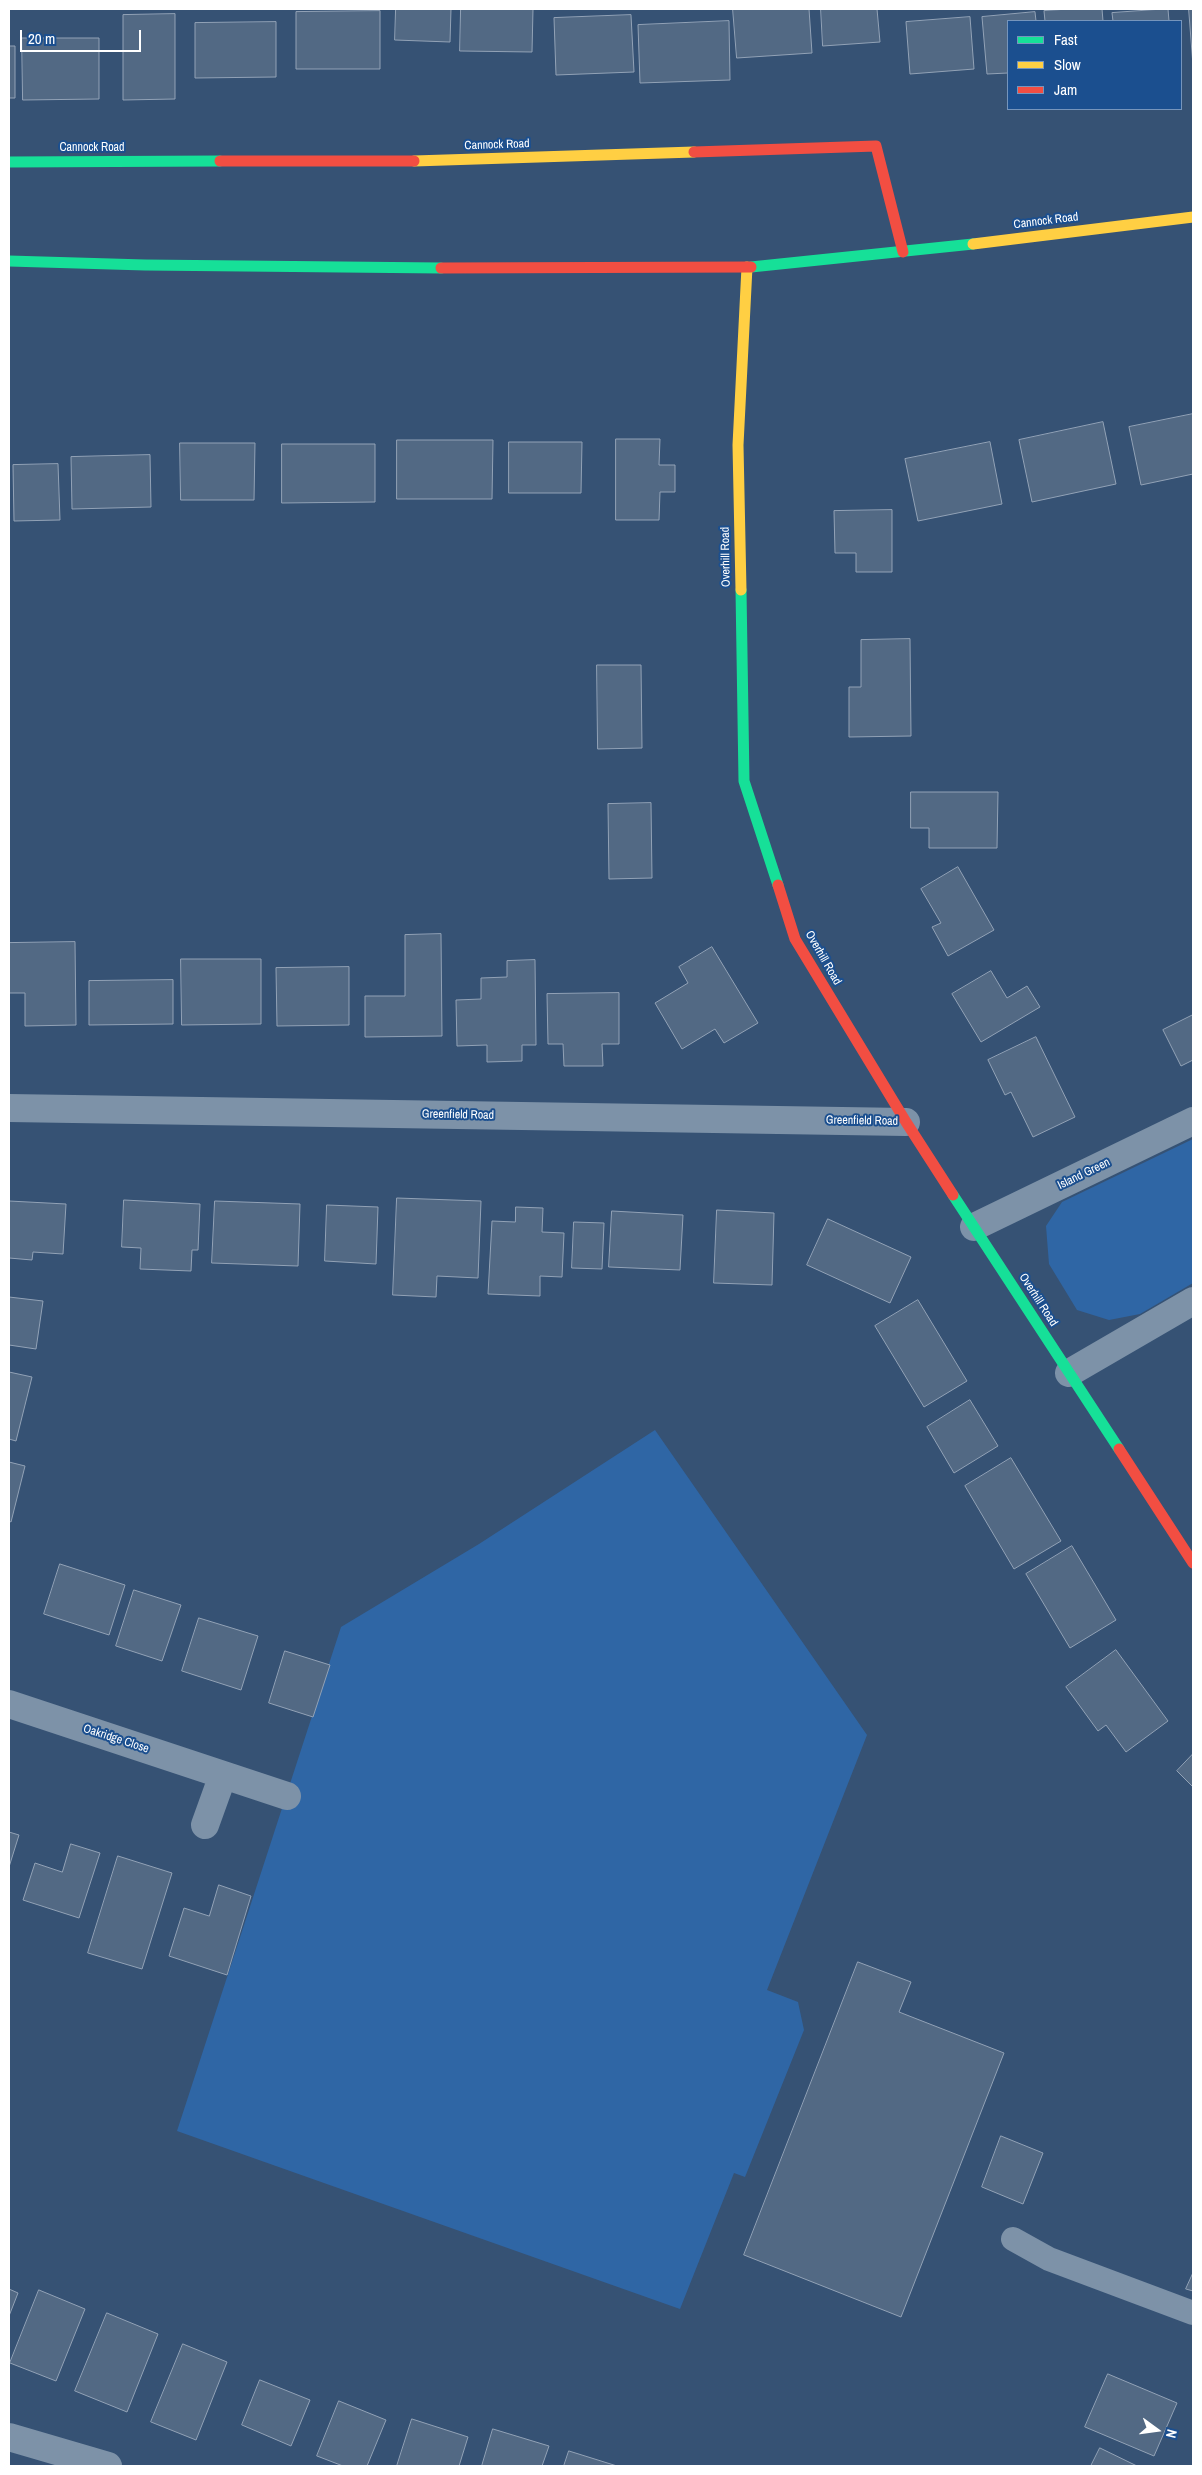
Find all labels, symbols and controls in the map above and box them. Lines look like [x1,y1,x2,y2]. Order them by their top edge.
scale bar [22,20,144,52]
legend [1007,20,1182,110]
text: 20 m [28,28,55,49]
text: Fast [1054,29,1077,50]
text: Slow [1054,54,1081,75]
text: Jam [1054,79,1077,100]
street label: Cannock Road [464,137,530,153]
street label: Cannock Road [59,141,125,155]
street label: Cannock Road [1013,210,1079,232]
street label: Overhill Road [718,527,734,587]
street label: Overhill Road [802,928,844,988]
street label: Greenfield Road [422,1107,494,1123]
street label: Greenfield Road [826,1113,898,1129]
street label: Island Green [1056,1155,1112,1193]
street label: Overhill Road [1016,1271,1060,1329]
street label: Oakridge Close [81,1722,151,1756]
north arrow [1132,2405,1182,2455]
text: N [1162,2427,1181,2440]

